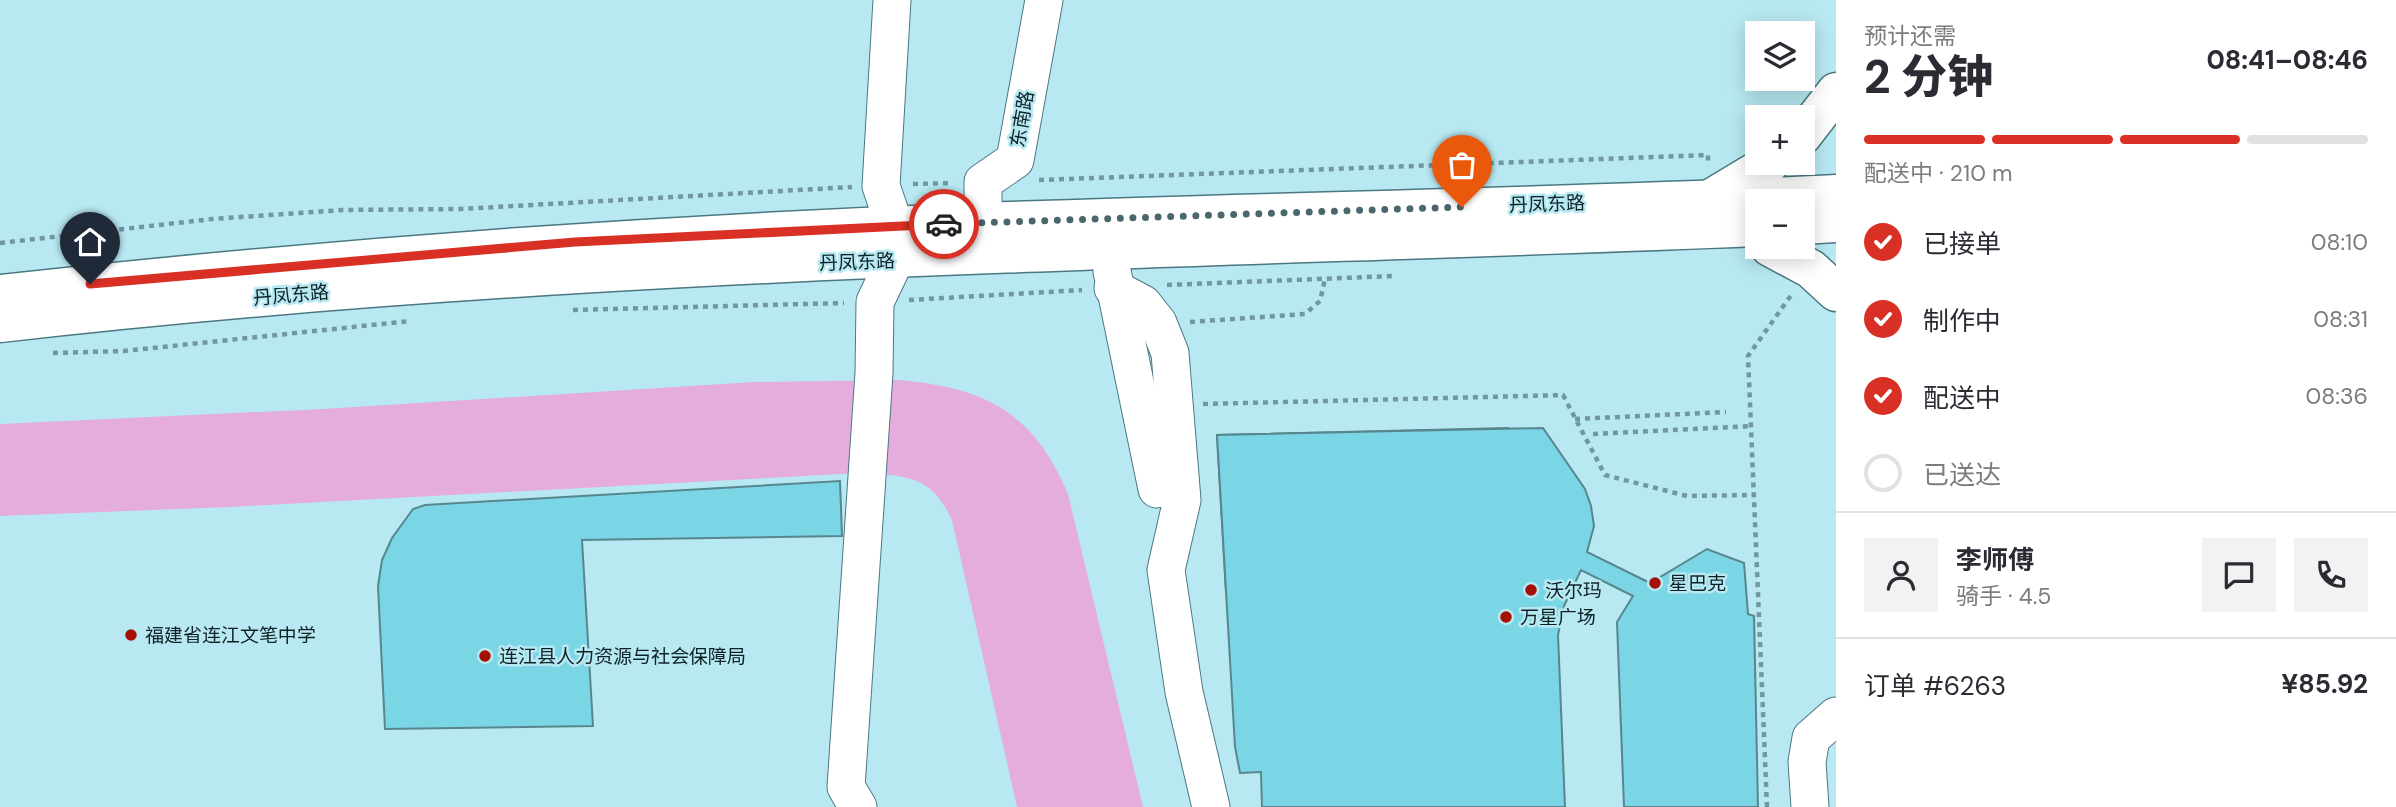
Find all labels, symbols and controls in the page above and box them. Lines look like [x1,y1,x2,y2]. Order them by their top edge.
map controls [1745,21,1815,259]
button: layers [1745,21,1815,91]
text: 预计还需 [1864,21,1956,51]
text: 08:41–08:46 [2206,43,2368,77]
text: 2 分钟 [1864,47,1993,107]
street label: 东南路 [1005,89,1039,149]
button: + [1745,105,1815,175]
pin [1432,135,1492,207]
icon: bag [1443,146,1481,184]
text: 配送中 · 210 m [1864,158,2013,188]
courier [909,189,979,259]
button: − [1745,189,1815,259]
street label: 丹凤东路 [1509,190,1585,218]
icon: car [925,205,963,243]
pin [60,212,120,284]
icon: home [71,223,109,261]
icon: check [1864,223,1902,261]
text: 已接单 [1923,227,2001,261]
text: 08:10 [2311,227,2368,257]
street label: 丹凤东路 [819,248,895,276]
street label: 丹凤东路 [252,279,330,311]
icon: check [1864,300,1902,338]
text: 制作中 [1923,304,2001,338]
text: 08:31 [2313,304,2368,334]
icon: check [1864,377,1902,415]
text: 配送中 [1923,381,2001,415]
text: 08:36 [2306,381,2368,411]
text: 已送达 [1923,458,2001,492]
button: person [1864,538,1938,612]
button: chat [2202,538,2276,612]
button: phone [2294,538,2368,612]
text: 李师傅 [1956,543,2034,577]
place label: 星巴克 [1669,571,1726,596]
marker: 星巴克 [1647,575,1663,591]
place label: 沃尔玛 [1545,578,1602,603]
text: 骑手 · 4.5 [1956,581,2051,611]
marker: 沃尔玛 [1523,582,1539,598]
place label: 万星广场 [1520,605,1596,630]
marker: 万星广场 [1498,609,1514,625]
place label: 福建省连江文笔中学 [145,623,316,648]
marker: 福建省连江文笔中学 [123,627,139,643]
place label: 连江县人力资源与社会保障局 [499,644,746,669]
marker: 连江县人力资源与社会保障局 [477,648,493,664]
text: ¥85.92 [2281,667,2368,701]
text: 订单 #6263 [1864,669,2006,703]

